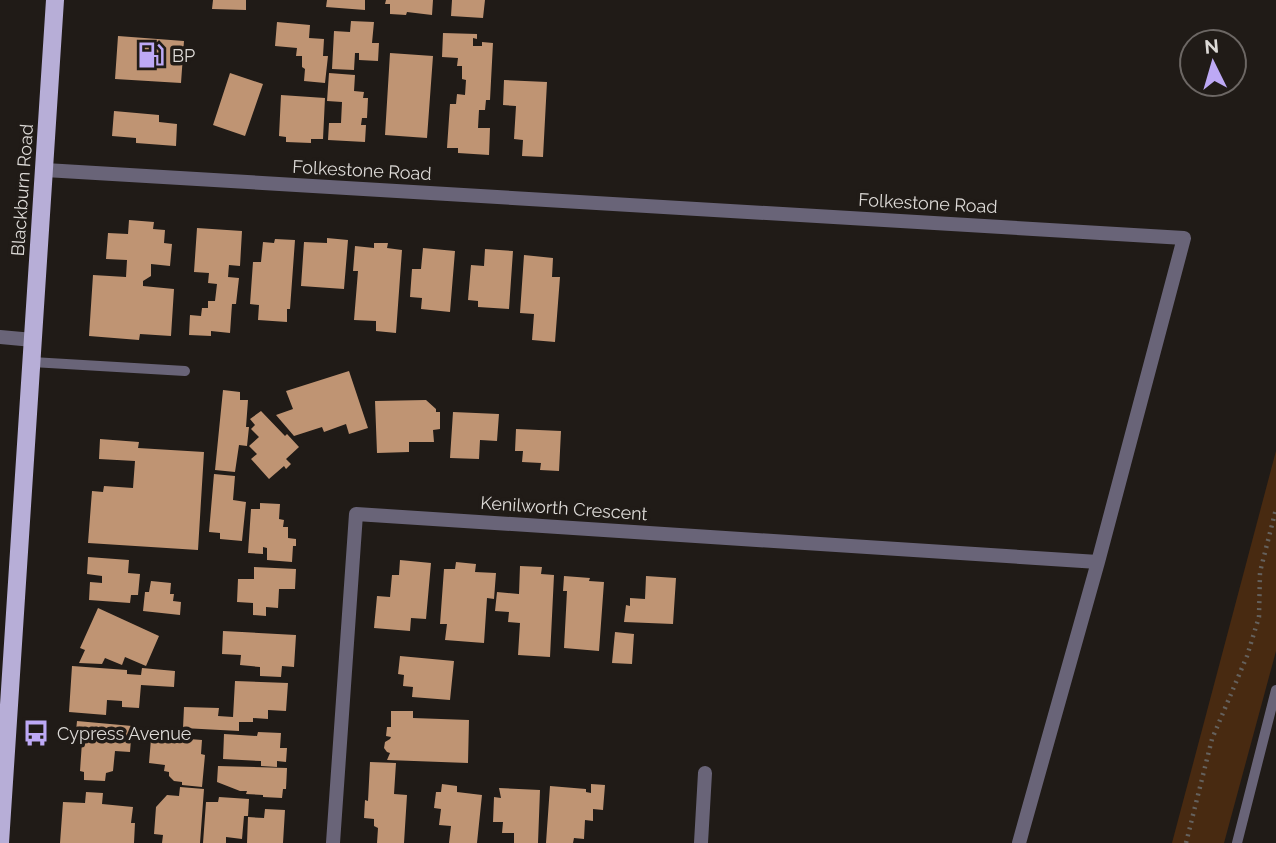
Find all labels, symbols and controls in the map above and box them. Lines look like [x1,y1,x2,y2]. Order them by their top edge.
north arrow [1178,28,1248,98]
text: N [1203,34,1220,58]
fuel station icon: BP [136,40,166,70]
place label: BP [172,45,195,66]
street label: Blackburn Road [7,123,37,257]
street label: Folkestone Road [292,156,432,184]
street label: Folkestone Road [858,189,998,217]
street label: Kenilworth Crescent [480,492,648,524]
bus stop icon: Cypress Avenue [21,718,51,748]
place label: Cypress Avenue [57,723,192,744]

